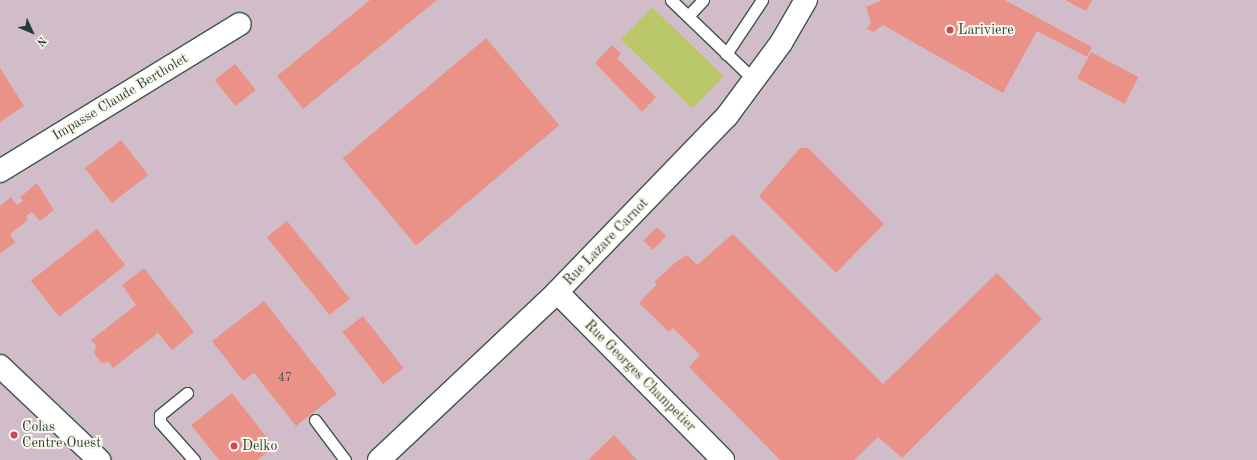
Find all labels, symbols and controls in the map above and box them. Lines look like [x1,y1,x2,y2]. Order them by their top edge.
north arrow [12,12,52,52]
place label: Lariviere [958,22,1014,38]
marker: Lariviere [945,25,955,35]
text: N [34,34,48,48]
street label: Impasse Claude Bertholet [49,50,191,144]
street label: Rue Lazare Carnot [560,195,652,289]
street label: Rue Georges Champetier [581,317,699,435]
house number: 47 [278,372,292,386]
place label: Colas Centre Ouest [22,419,101,452]
marker: Colas Centre Ouest [9,430,19,440]
place label: Delko [242,438,277,454]
marker: Delko [229,441,239,451]

